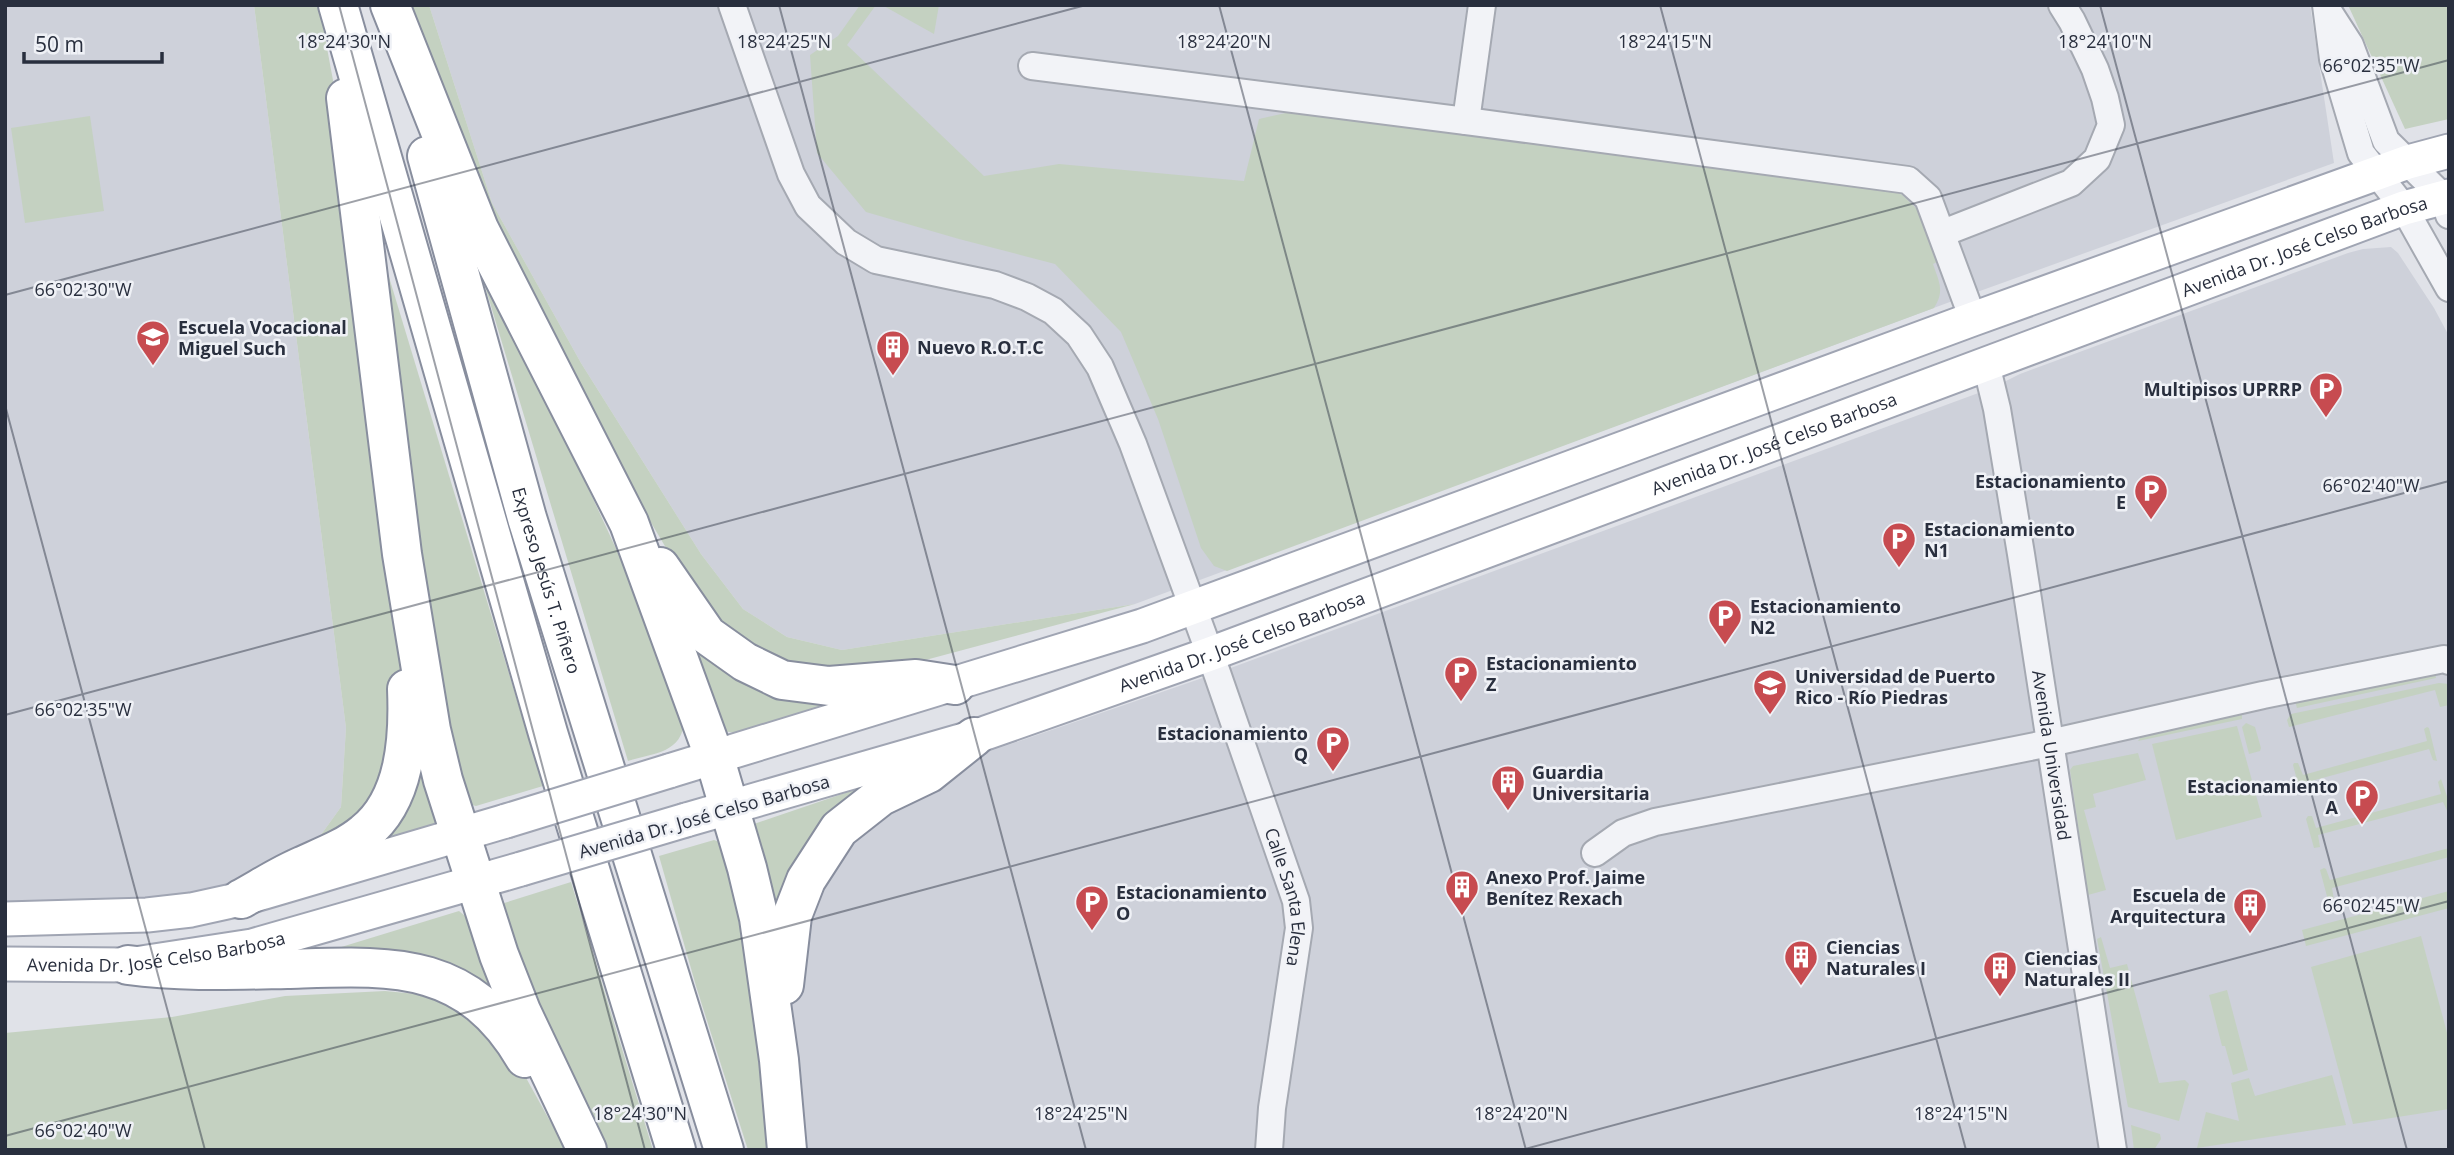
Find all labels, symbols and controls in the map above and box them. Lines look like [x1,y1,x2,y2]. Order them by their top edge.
scale bar [24,21,163,65]
text: 18°24'30"N [297,29,391,53]
text: 18°24'25"N [737,29,831,53]
text: 18°24'20"N [1177,29,1271,53]
text: 18°24'15"N [1618,29,1712,53]
text: 18°24'10"N [2058,29,2152,53]
text: 50 m [35,30,84,58]
text: 66°02'35"W [2322,53,2420,77]
street label: Avenida Dr. José Celso Barbosa [2178,190,2430,302]
text: 66°02'30"W [34,277,132,301]
place label: Escuela Vocacional Miguel Such [178,315,347,360]
school or university icon: Escuela Vocacional Miguel Such [134,318,172,367]
building icon: Nuevo R.O.T.C [874,328,912,377]
place label: Nuevo R.O.T.C [917,335,1044,359]
parking icon: Multipisos UPRRP [2307,370,2345,419]
place label: Multipisos UPRRP [2144,377,2302,401]
street label: Avenida Dr. José Celso Barbosa [1648,387,1900,500]
place label: Estacionamiento E [1975,469,2126,514]
parking icon: Estacionamiento E [2132,472,2170,521]
text: 66°02'40"W [2322,473,2420,497]
street label: Expreso Jesús T. Piñero [507,484,587,677]
place label: Estacionamiento N1 [1924,517,2075,562]
parking icon: Estacionamiento N1 [1880,520,1918,569]
street label: Avenida Dr. José Celso Barbosa [1115,585,1368,697]
place label: Estacionamiento N2 [1750,594,1901,639]
parking icon: Estacionamiento N2 [1706,597,1744,646]
place label: Estacionamiento Z [1486,651,1637,696]
parking icon: Estacionamiento Z [1442,654,1480,703]
place label: Universidad de Puerto Rico - Río Piedras [1795,664,1995,709]
school or university icon: Universidad de Puerto Rico - Río Piedras [1751,667,1789,716]
street label: Avenida Universidad [2027,668,2077,842]
text: 66°02'35"W [34,697,132,721]
place label: Estacionamiento Q [1157,721,1308,766]
parking icon: Estacionamiento Q [1314,724,1352,773]
place label: Guardia Universitaria [1532,760,1650,805]
building icon: Guardia Universitaria [1489,763,1527,812]
street label: Avenida Dr. José Celso Barbosa [576,769,832,863]
place label: Estacionamiento A [2187,774,2339,819]
parking icon: Estacionamiento A [2343,777,2381,826]
street label: Calle Santa Elena [1259,824,1311,968]
place label: Anexo Prof. Jaime Benítez Rexach [1486,865,1645,910]
building icon: Anexo Prof. Jaime Benítez Rexach [1443,868,1481,917]
place label: Estacionamiento O [1116,880,1267,925]
parking icon: Estacionamiento O [1073,883,1111,932]
place label: Escuela de Arquitectura [2110,883,2226,928]
building icon: Escuela de Arquitectura [2231,886,2269,935]
text: 66°02'45"W [2322,893,2420,917]
street label: Avenida Dr. José Celso Barbosa [27,925,288,977]
place label: Ciencias Naturales I [1826,935,1926,980]
building icon: Ciencias Naturales I [1782,938,1820,987]
place label: Ciencias Naturales II [2024,946,2130,991]
building icon: Ciencias Naturales II [1981,949,2019,998]
text: 18°24'30"N [593,1101,687,1125]
text: 18°24'25"N [1034,1101,1128,1125]
text: 18°24'20"N [1474,1101,1568,1125]
text: 18°24'15"N [1914,1101,2008,1125]
text: 66°02'40"W [34,1118,132,1142]

